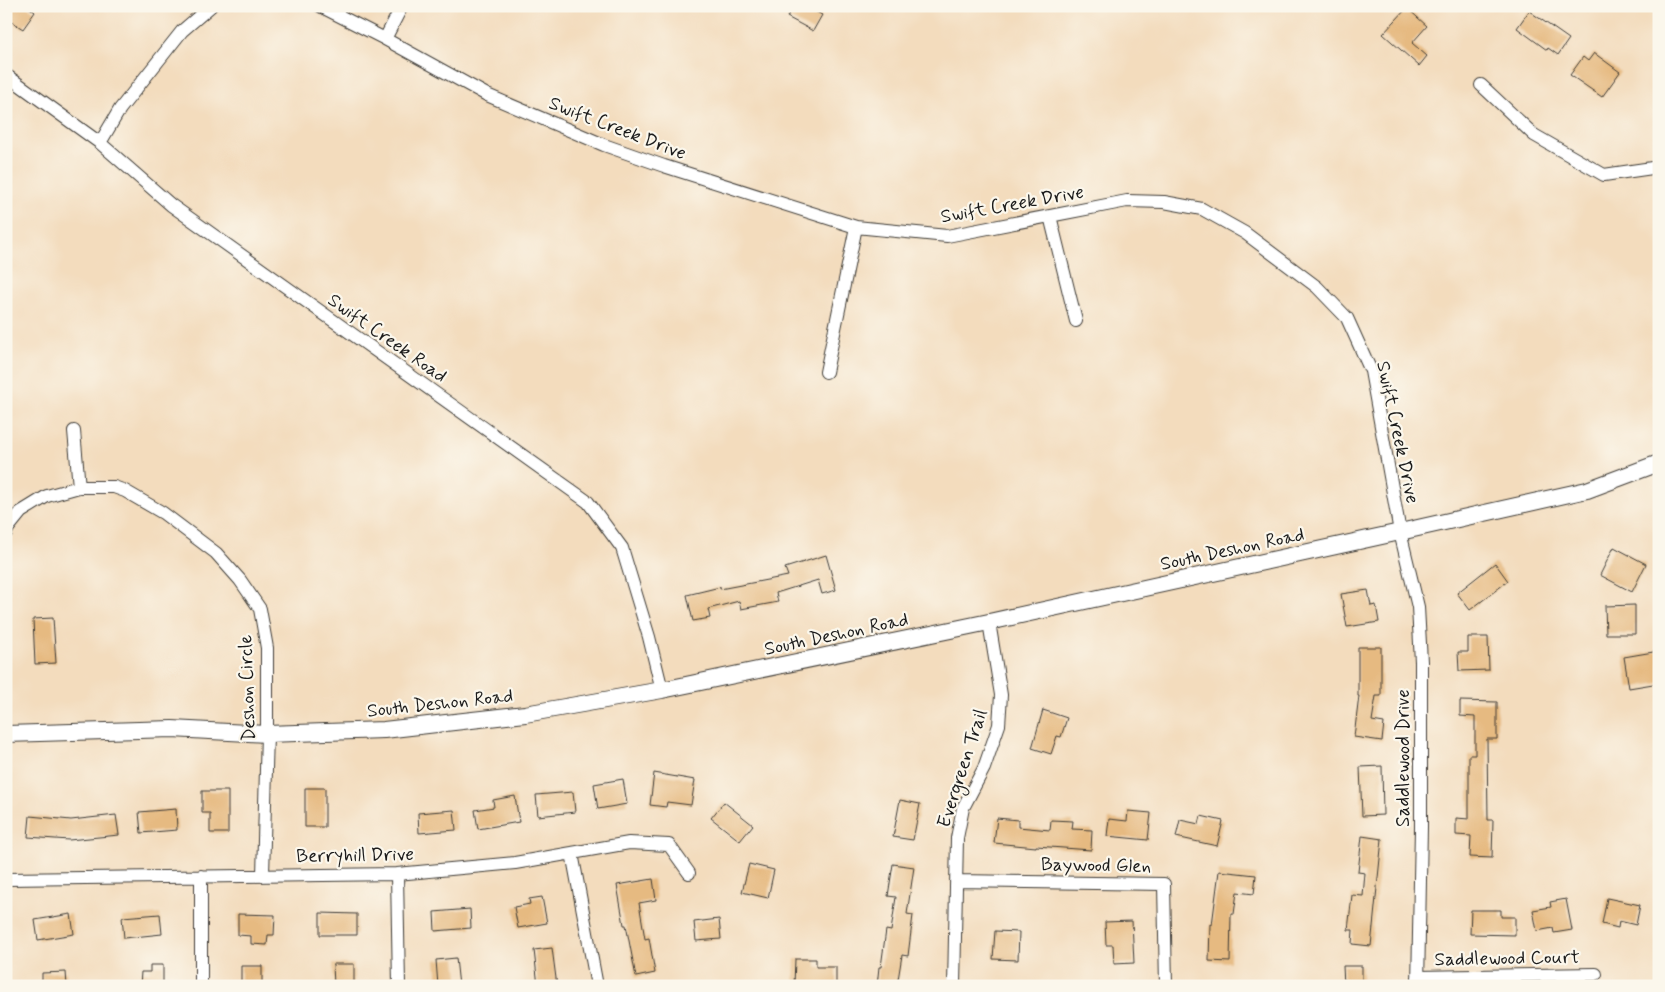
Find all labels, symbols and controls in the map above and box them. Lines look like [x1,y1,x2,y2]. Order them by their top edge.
street label: Swift Creek Drive [545,91,690,166]
street label: Swift Creek Drive [939,180,1086,229]
street label: Swift Creek Road [323,288,452,389]
street label: Swift Creek Drive [1370,359,1425,506]
street label: South Deshon Road [1158,522,1307,577]
street label: South Deshon Road [762,607,911,662]
street label: Deshon Circle [233,634,262,742]
street label: South Deshon Road [366,683,514,724]
street label: Saddlewood Drive [1391,689,1416,827]
street label: Evergreen Trail [931,706,995,832]
street label: Berryhill Drive [296,842,414,870]
street label: Baywood Glen [1041,852,1151,879]
street label: Saddlewood Court [1434,945,1580,972]

